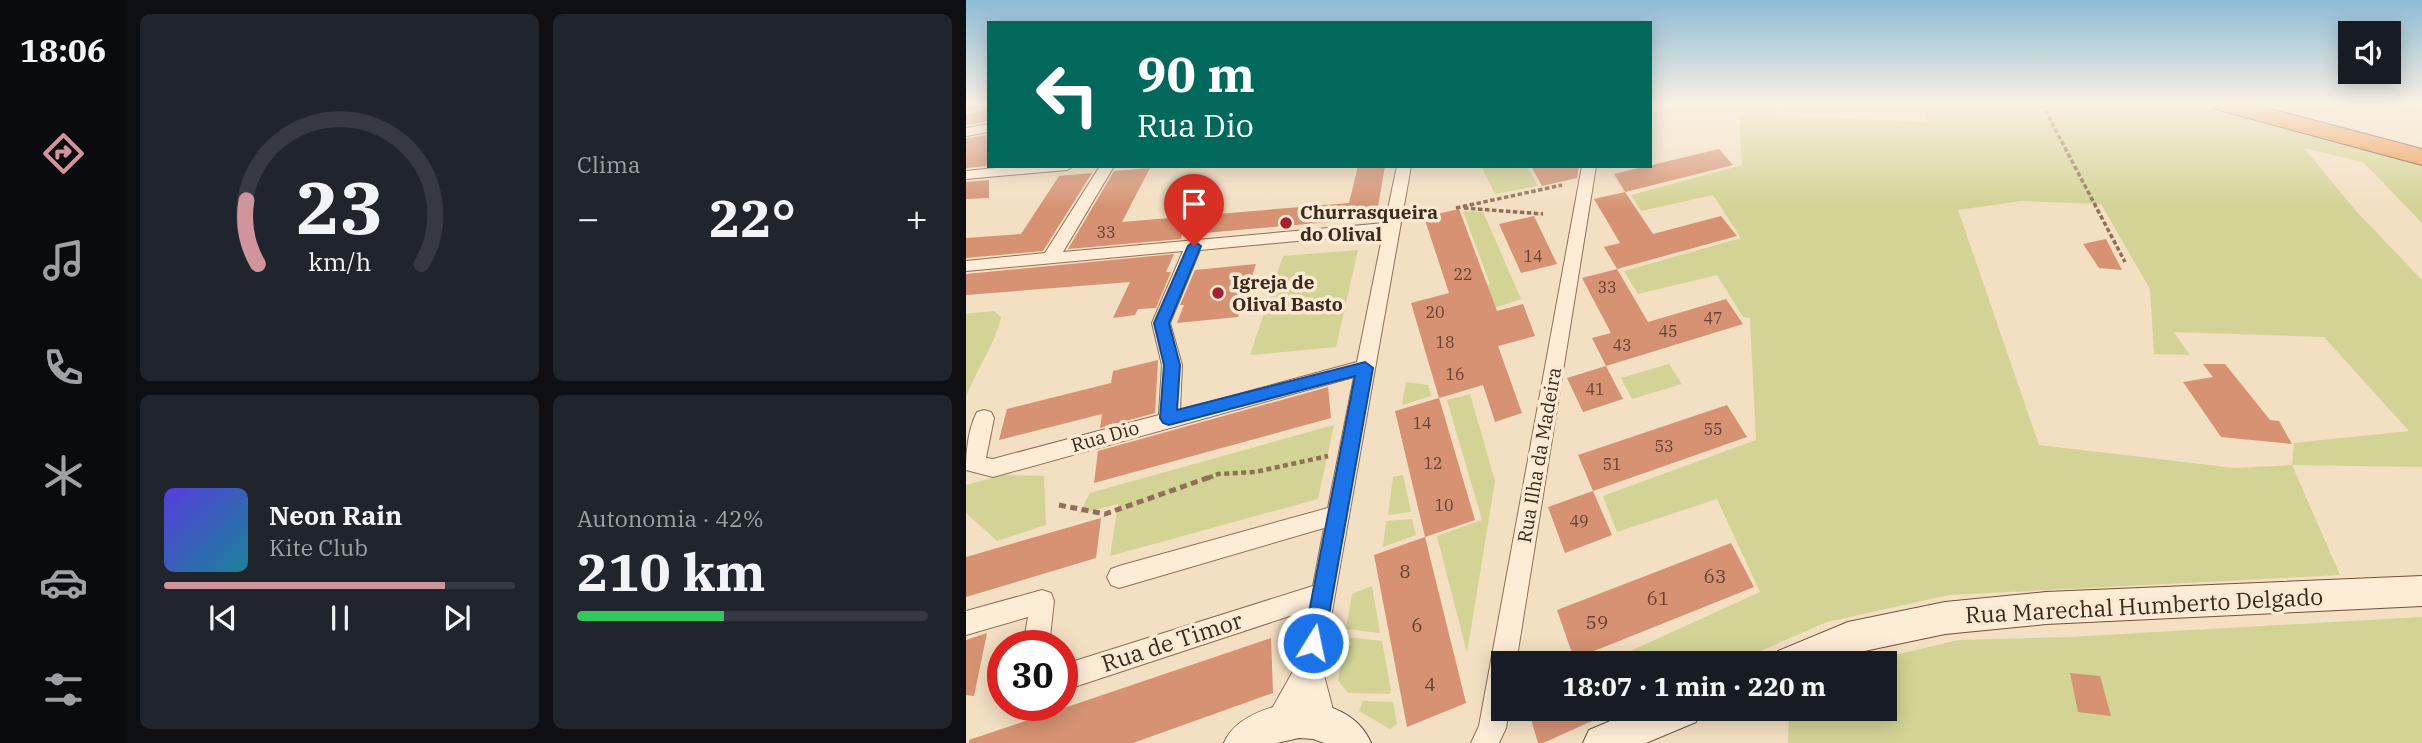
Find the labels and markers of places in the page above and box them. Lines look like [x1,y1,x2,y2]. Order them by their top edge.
pin [1164,174,1224,246]
place label: Churrasqueira do Olival [1300,200,1438,246]
marker: Churrasqueira do Olival [1278,215,1294,231]
place label: Igreja de Olival Basto [1232,270,1343,316]
marker: Igreja de Olival Basto [1210,285,1226,301]

